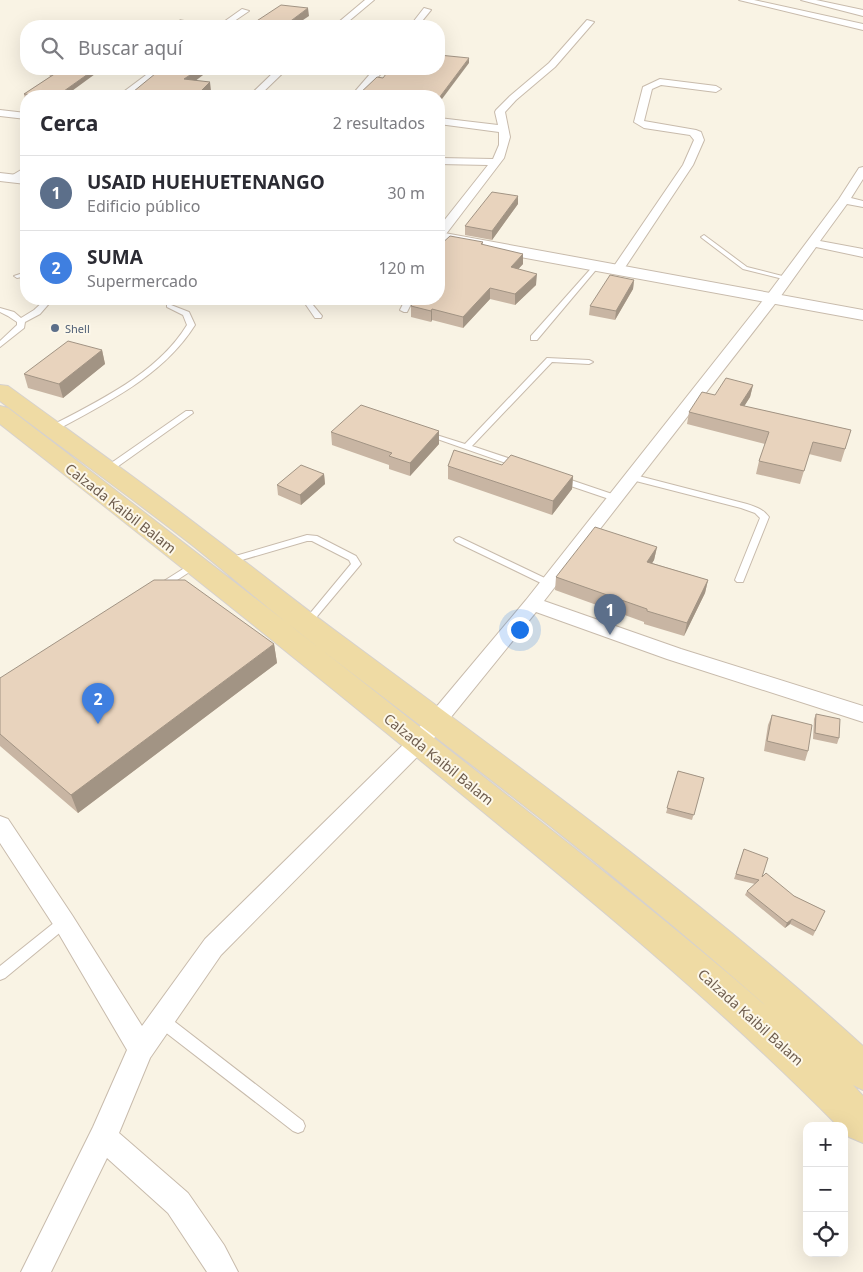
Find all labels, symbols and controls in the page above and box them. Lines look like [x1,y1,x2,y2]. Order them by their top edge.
search box [20,20,445,75]
icon: search [38,34,66,62]
text: Buscar aquí [78,35,183,61]
text: Cerca [40,109,98,137]
text: 2 resultados [333,112,425,134]
text: USAID HUEHUETENANGO [87,169,325,195]
text: 1 [51,182,61,204]
text: 30 m [388,182,425,204]
text: Edificio público [87,195,200,217]
text: SUMA [87,244,143,270]
text: 2 [51,257,61,279]
text: 120 m [378,257,425,279]
text: Supermercado [87,270,198,292]
place label: Shell [65,321,90,336]
marker: Shell [49,322,61,334]
street label: Calzada Kaibil Balam [62,459,180,557]
pin: 1 [594,594,626,635]
your location [507,617,533,643]
pin: 2 [82,683,114,724]
street label: Calzada Kaibil Balam [380,709,498,809]
street label: Calzada Kaibil Balam [694,964,808,1070]
map controls [803,1122,848,1257]
button: + [803,1122,848,1167]
button: − [803,1167,848,1212]
button: locate [803,1212,848,1257]

